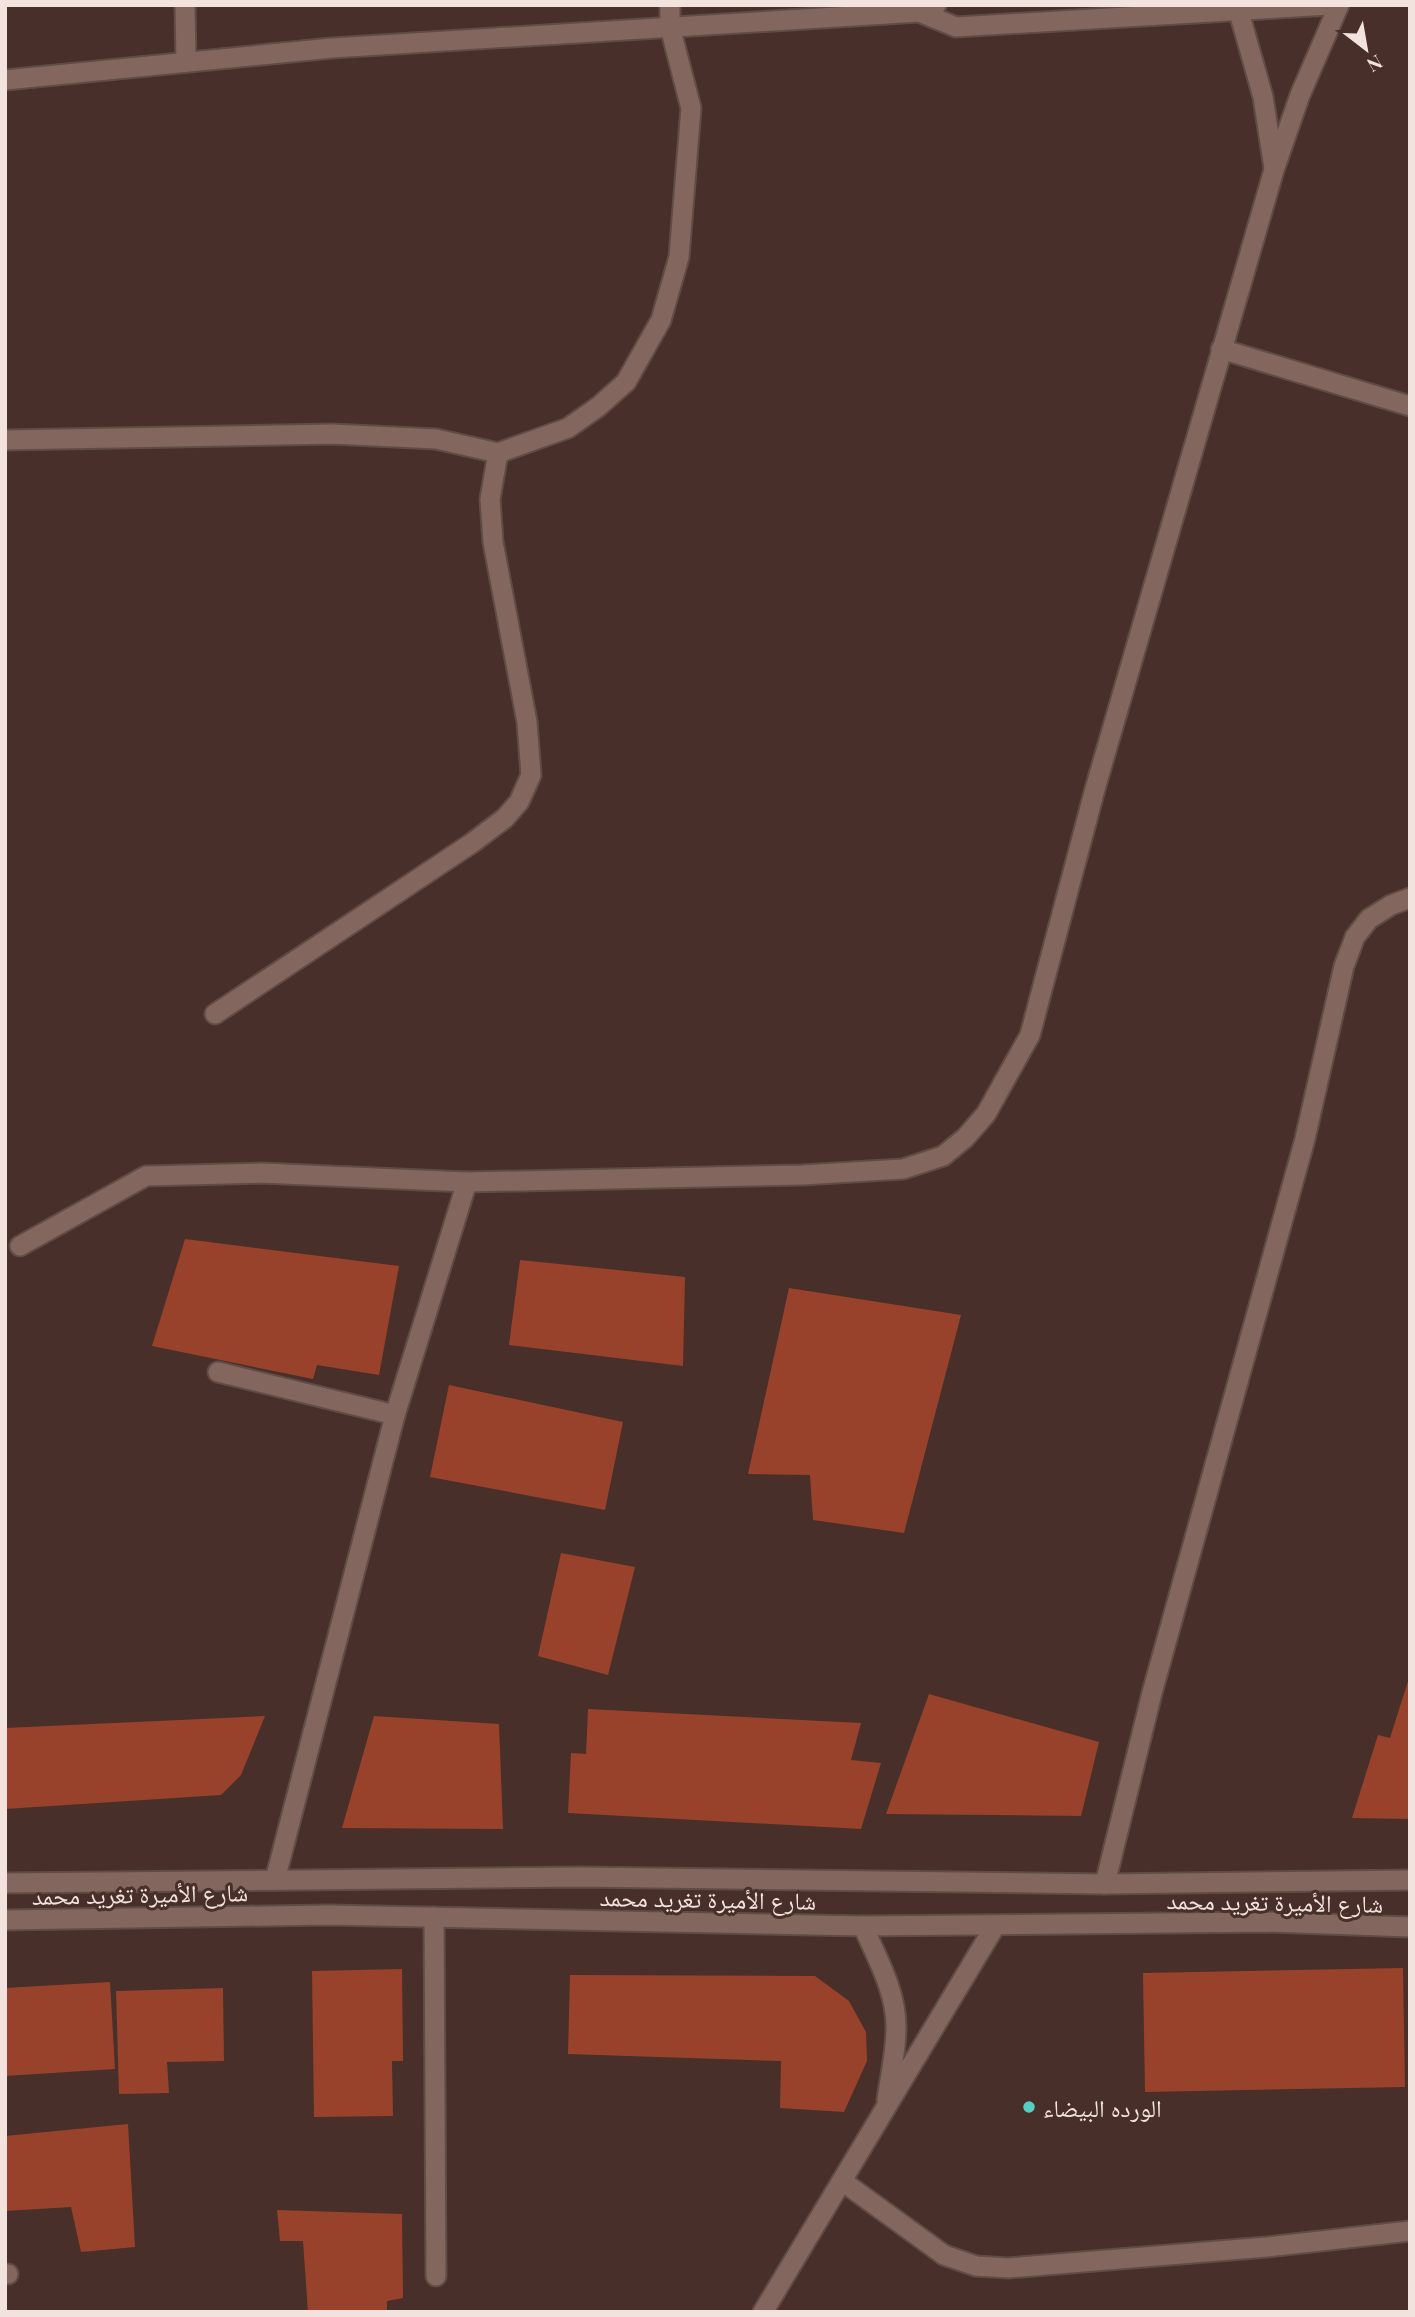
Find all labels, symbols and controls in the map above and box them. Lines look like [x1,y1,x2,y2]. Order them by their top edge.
north arrow [1331,14,1401,84]
text: N [1362,50,1388,79]
street label: شارع الأميرة تغريد محمد [32,1875,249,1912]
street label: شارع الأميرة تغريد محمد [599,1880,816,1917]
street label: شارع الأميرة تغريد محمد [1166,1883,1383,1920]
place label: الورده البيضاء [1043,2091,1162,2123]
marker: الورده البيضاء [1021,2099,1037,2115]

